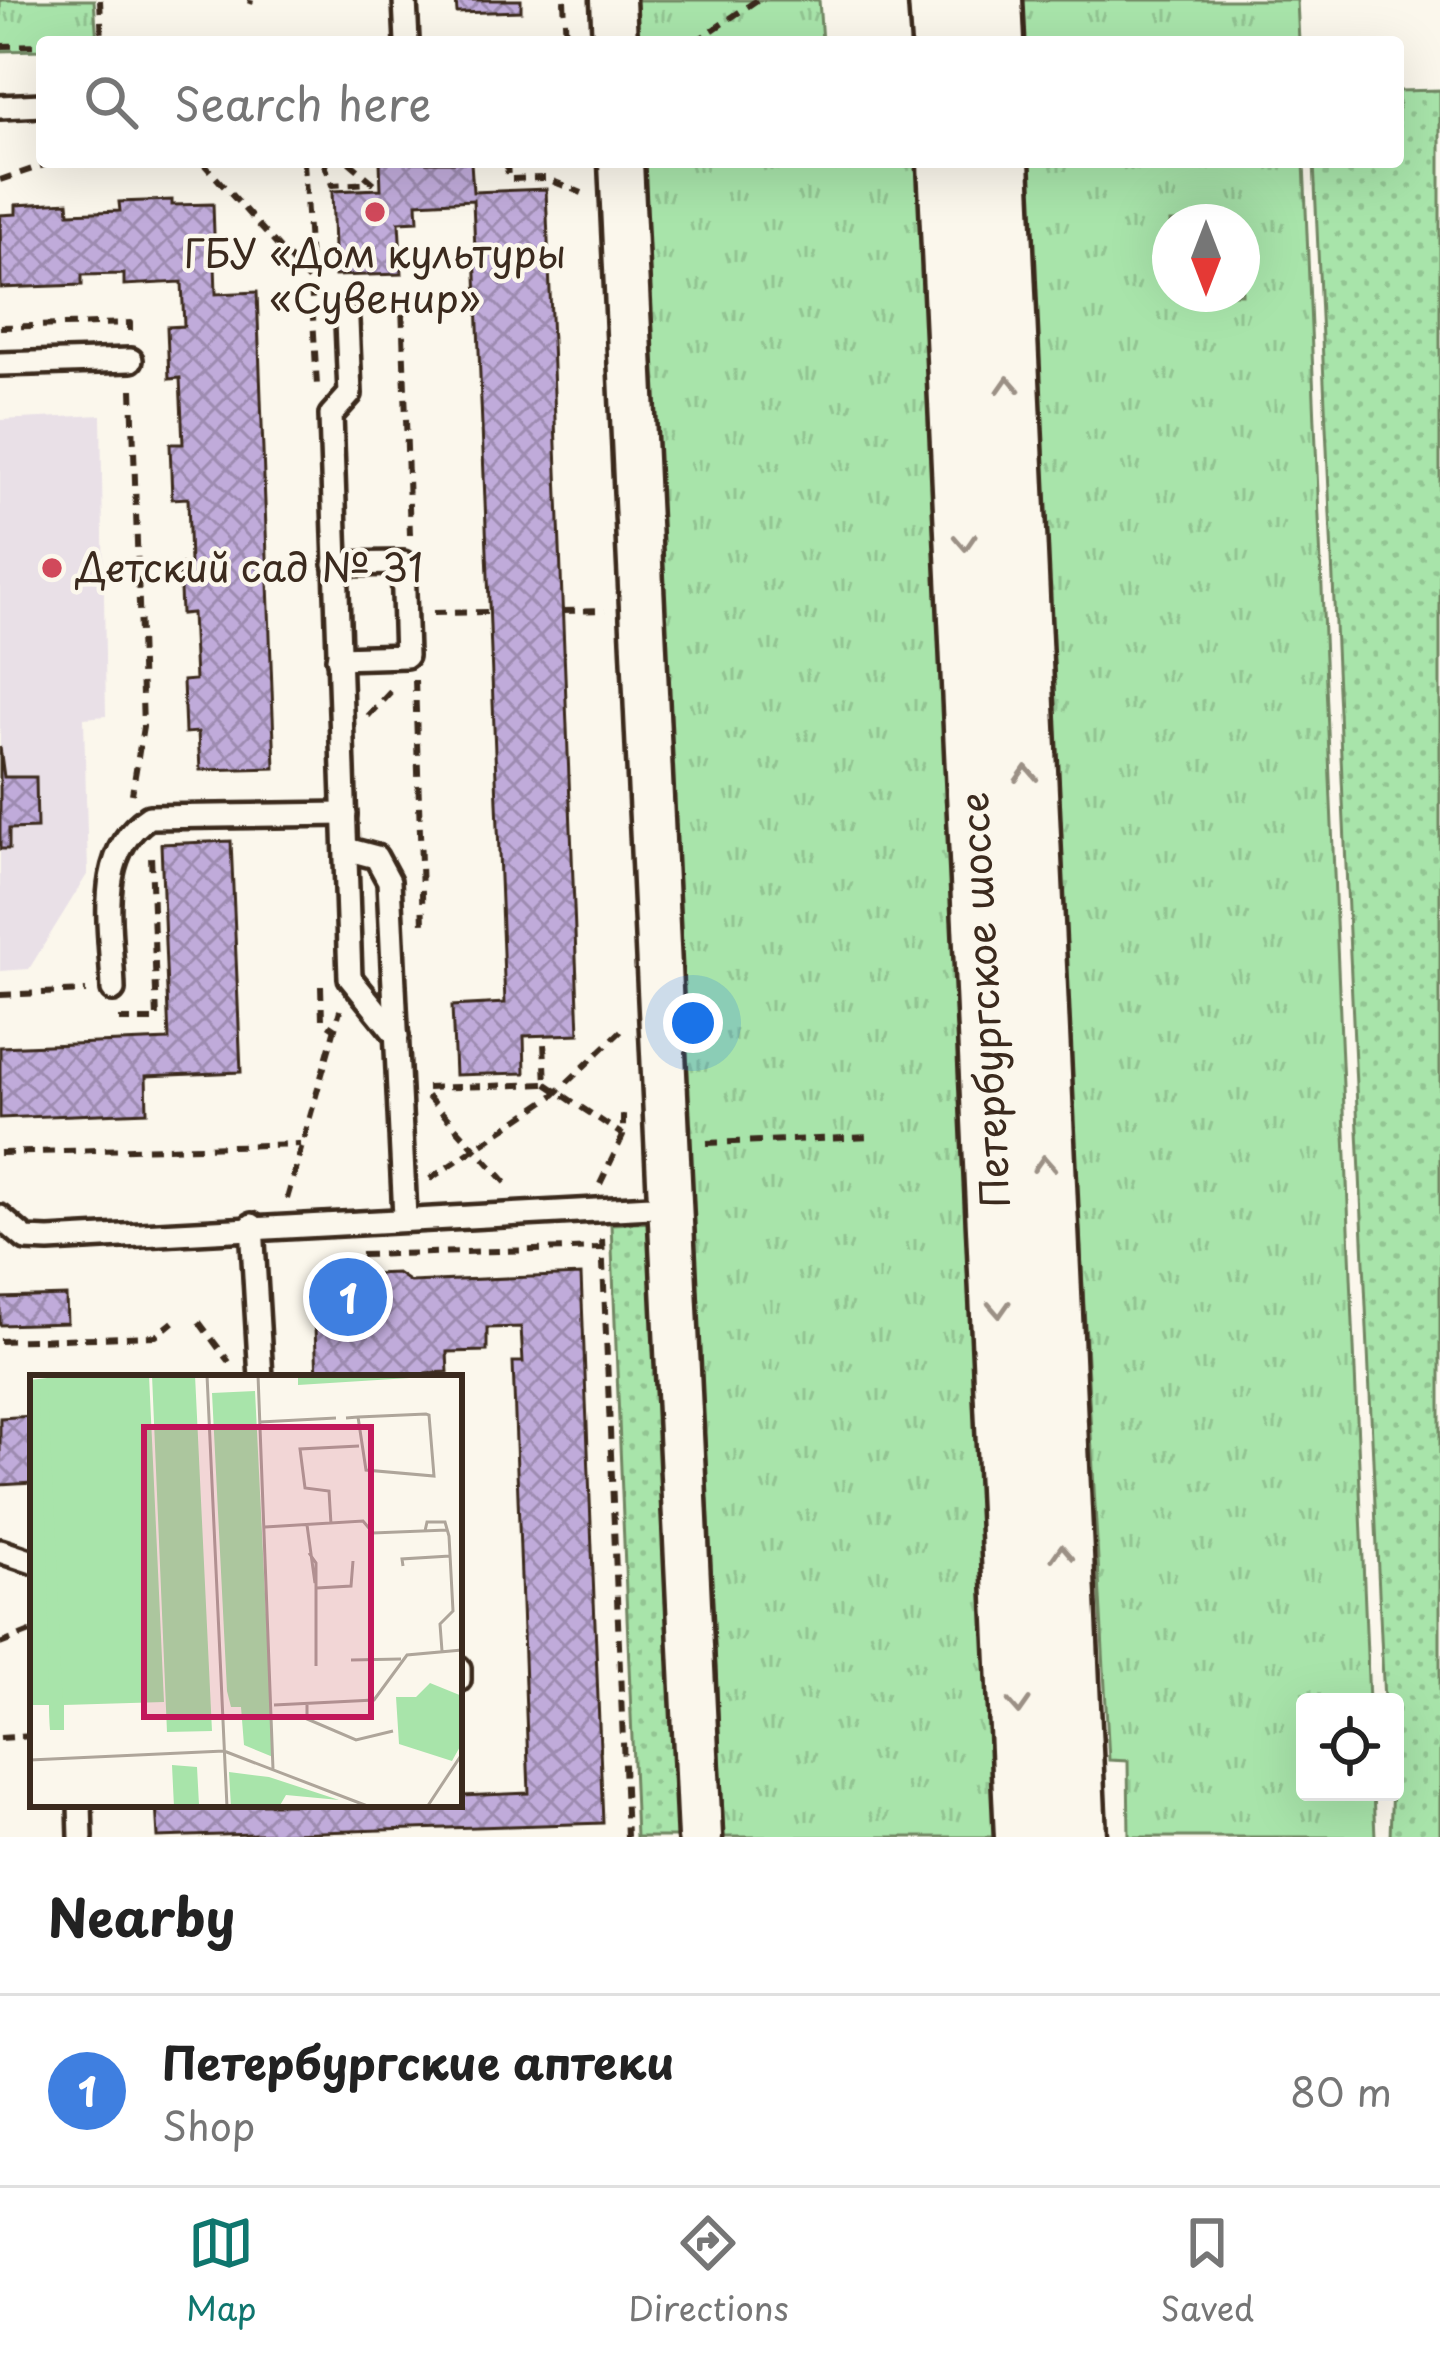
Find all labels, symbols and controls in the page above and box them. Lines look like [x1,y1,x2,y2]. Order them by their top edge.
search box [36,36,1404,168]
text: Search here [174,68,431,136]
icon: search [78,69,144,135]
marker: ГБУ «Дом культуры «Сувенир» [362,199,388,225]
north arrow [1152,204,1260,312]
place label: ГБУ «Дом культуры «Сувенир» [184,222,566,326]
one-way arrow [995,375,1021,394]
one-way arrow [952,533,978,552]
place label: Детский сад № 31 [74,536,423,595]
marker: Детский сад № 31 [39,555,65,581]
one-way arrow [1013,764,1039,783]
street label: Петербургское шоссе [942,791,1023,1210]
your location [663,993,723,1053]
one-way arrow [1031,1154,1057,1173]
pin: 1 [309,1252,387,1342]
one-way arrow [986,1300,1012,1319]
inset map [30,1375,462,1807]
one-way arrow [1049,1543,1075,1562]
map controls [1296,1693,1404,1801]
button: locate [1296,1693,1404,1801]
one-way arrow [1006,1697,1032,1716]
text: Nearby [48,1877,235,1954]
text: Петербургские аптеки [162,2027,674,2095]
text: 1 [78,2061,96,2120]
text: 80 m [1290,2061,1392,2120]
text: Shop [162,2095,255,2154]
tab: Map [186,2210,256,2332]
tab: Directions [628,2210,789,2332]
tab: Saved [1160,2210,1254,2332]

